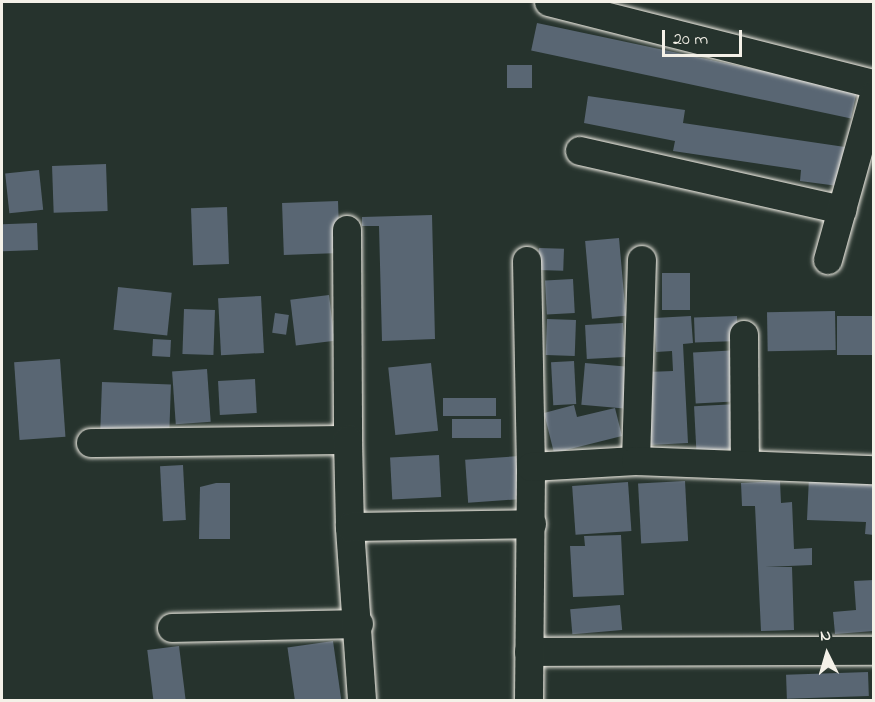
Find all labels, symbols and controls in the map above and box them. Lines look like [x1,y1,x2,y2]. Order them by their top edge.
scale bar [665,18,744,56]
text: 20 m [673,27,708,53]
north arrow [797,624,857,684]
text: N [819,624,832,648]

